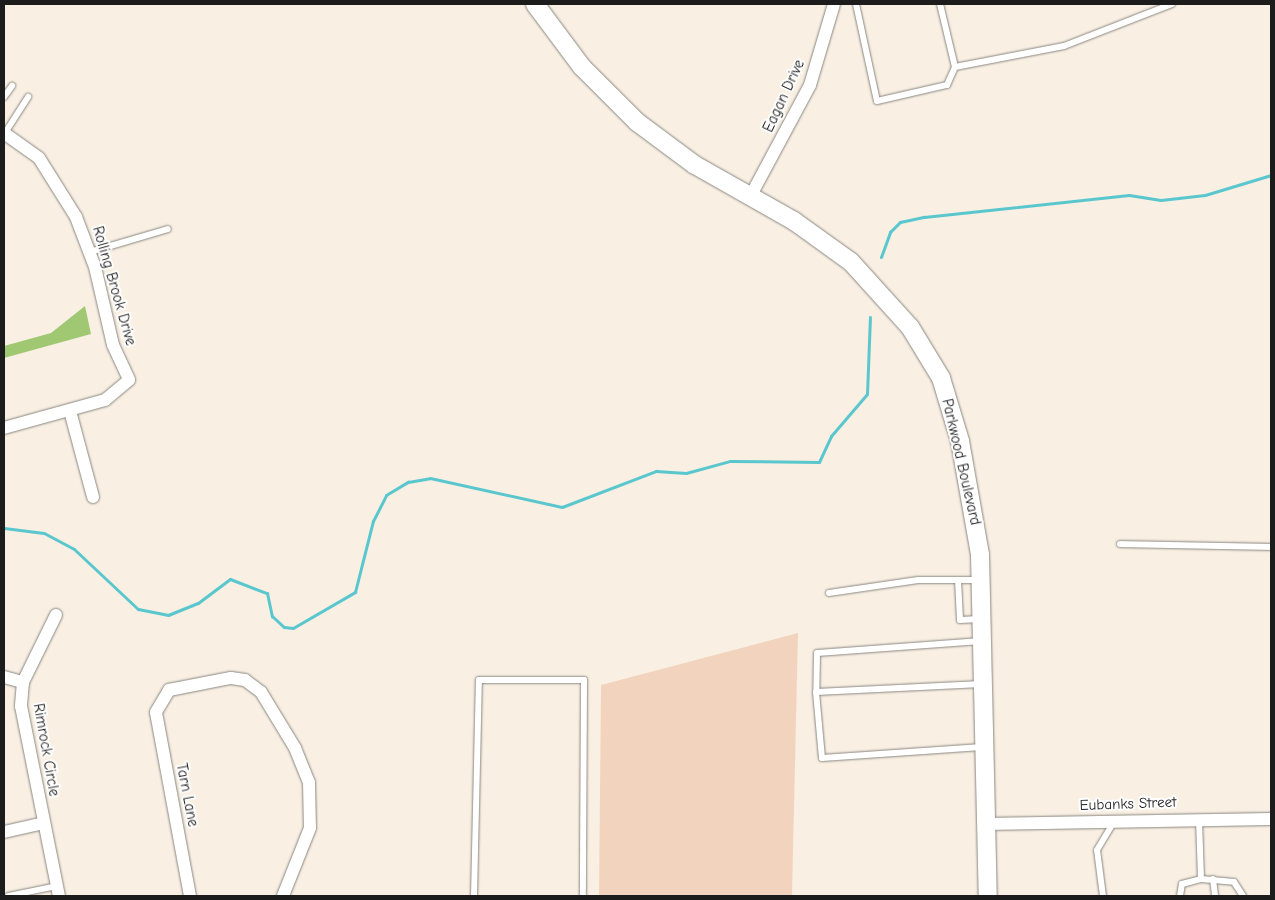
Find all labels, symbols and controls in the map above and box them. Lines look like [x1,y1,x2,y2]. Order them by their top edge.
street label: Eagan Drive [759,57,809,135]
street label: Rolling Brook Drive [88,224,140,348]
street label: Parkwood Boulevard [938,397,984,527]
street label: Rimrock Circle [29,702,63,798]
street label: Tarn Lane [172,762,202,828]
street label: Eubanks Street [1079,793,1177,815]

